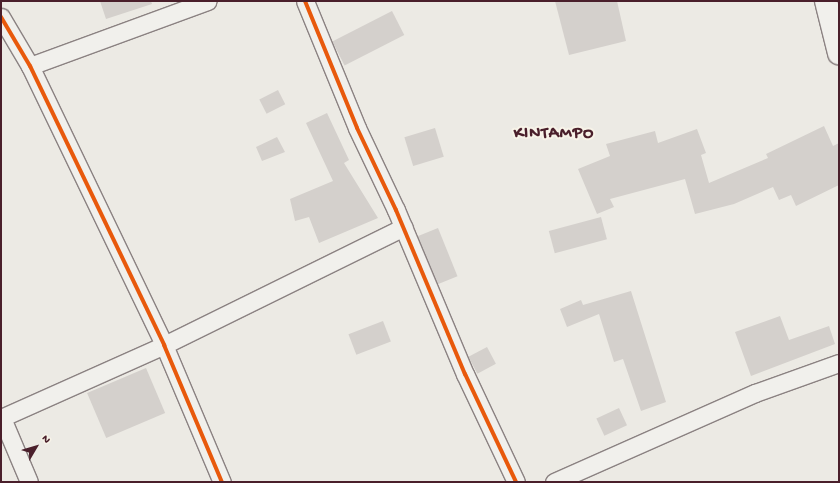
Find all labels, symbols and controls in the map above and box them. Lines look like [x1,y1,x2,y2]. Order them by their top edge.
district label: KINTAMPO [514,125,594,145]
north arrow [16,427,56,467]
text: N [39,433,52,446]

